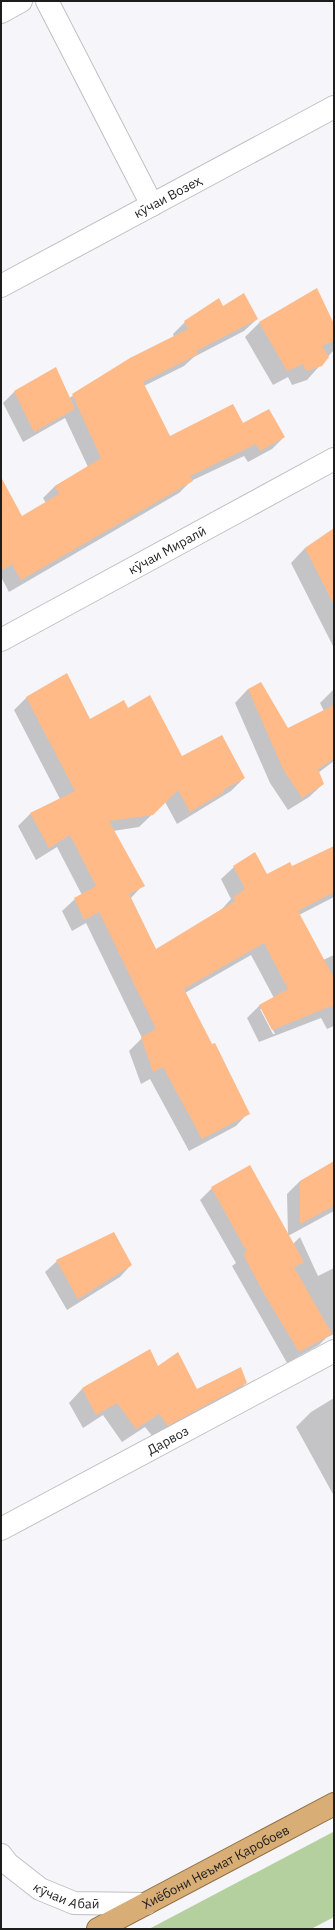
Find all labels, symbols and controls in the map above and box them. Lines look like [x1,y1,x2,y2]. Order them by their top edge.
street label: кӯчаи Возеҳ [131,171,204,222]
street label: кӯчаи Миралӣ [125,522,209,578]
street label: Дарвоз [144,1422,191,1458]
street label: Хиёбони Неъмат Қаробоев [139,1821,292,1913]
street label: кӯчаи Абаӣ [30,1878,100,1912]

